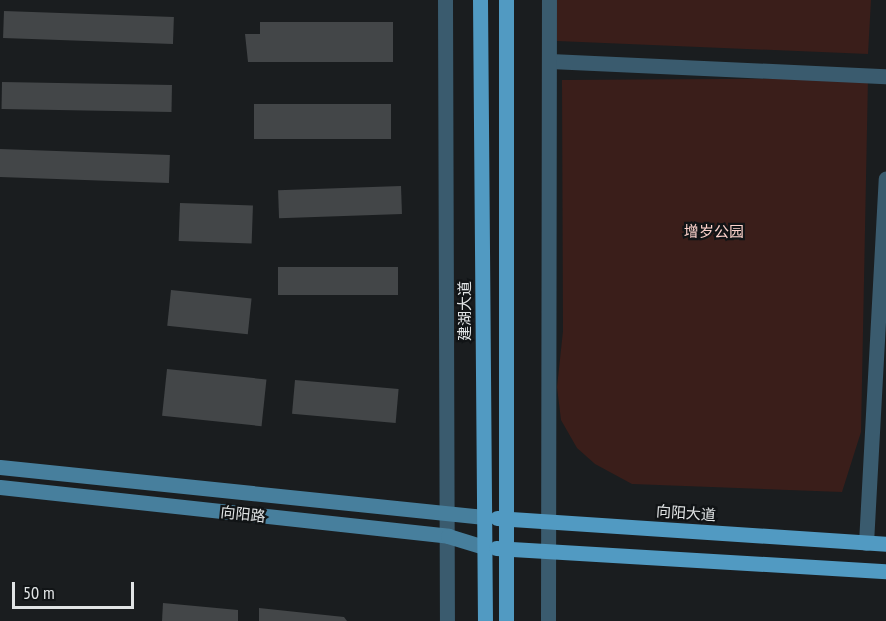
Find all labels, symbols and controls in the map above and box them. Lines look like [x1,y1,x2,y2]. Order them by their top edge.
park label: 增岁公园 [684,223,744,241]
street label: 建湖大道 [456,281,474,341]
street label: 向阳大道 [655,502,717,524]
street label: 向阳路 [220,503,266,525]
scale bar [15,570,136,608]
text: 50 m [23,581,55,604]

